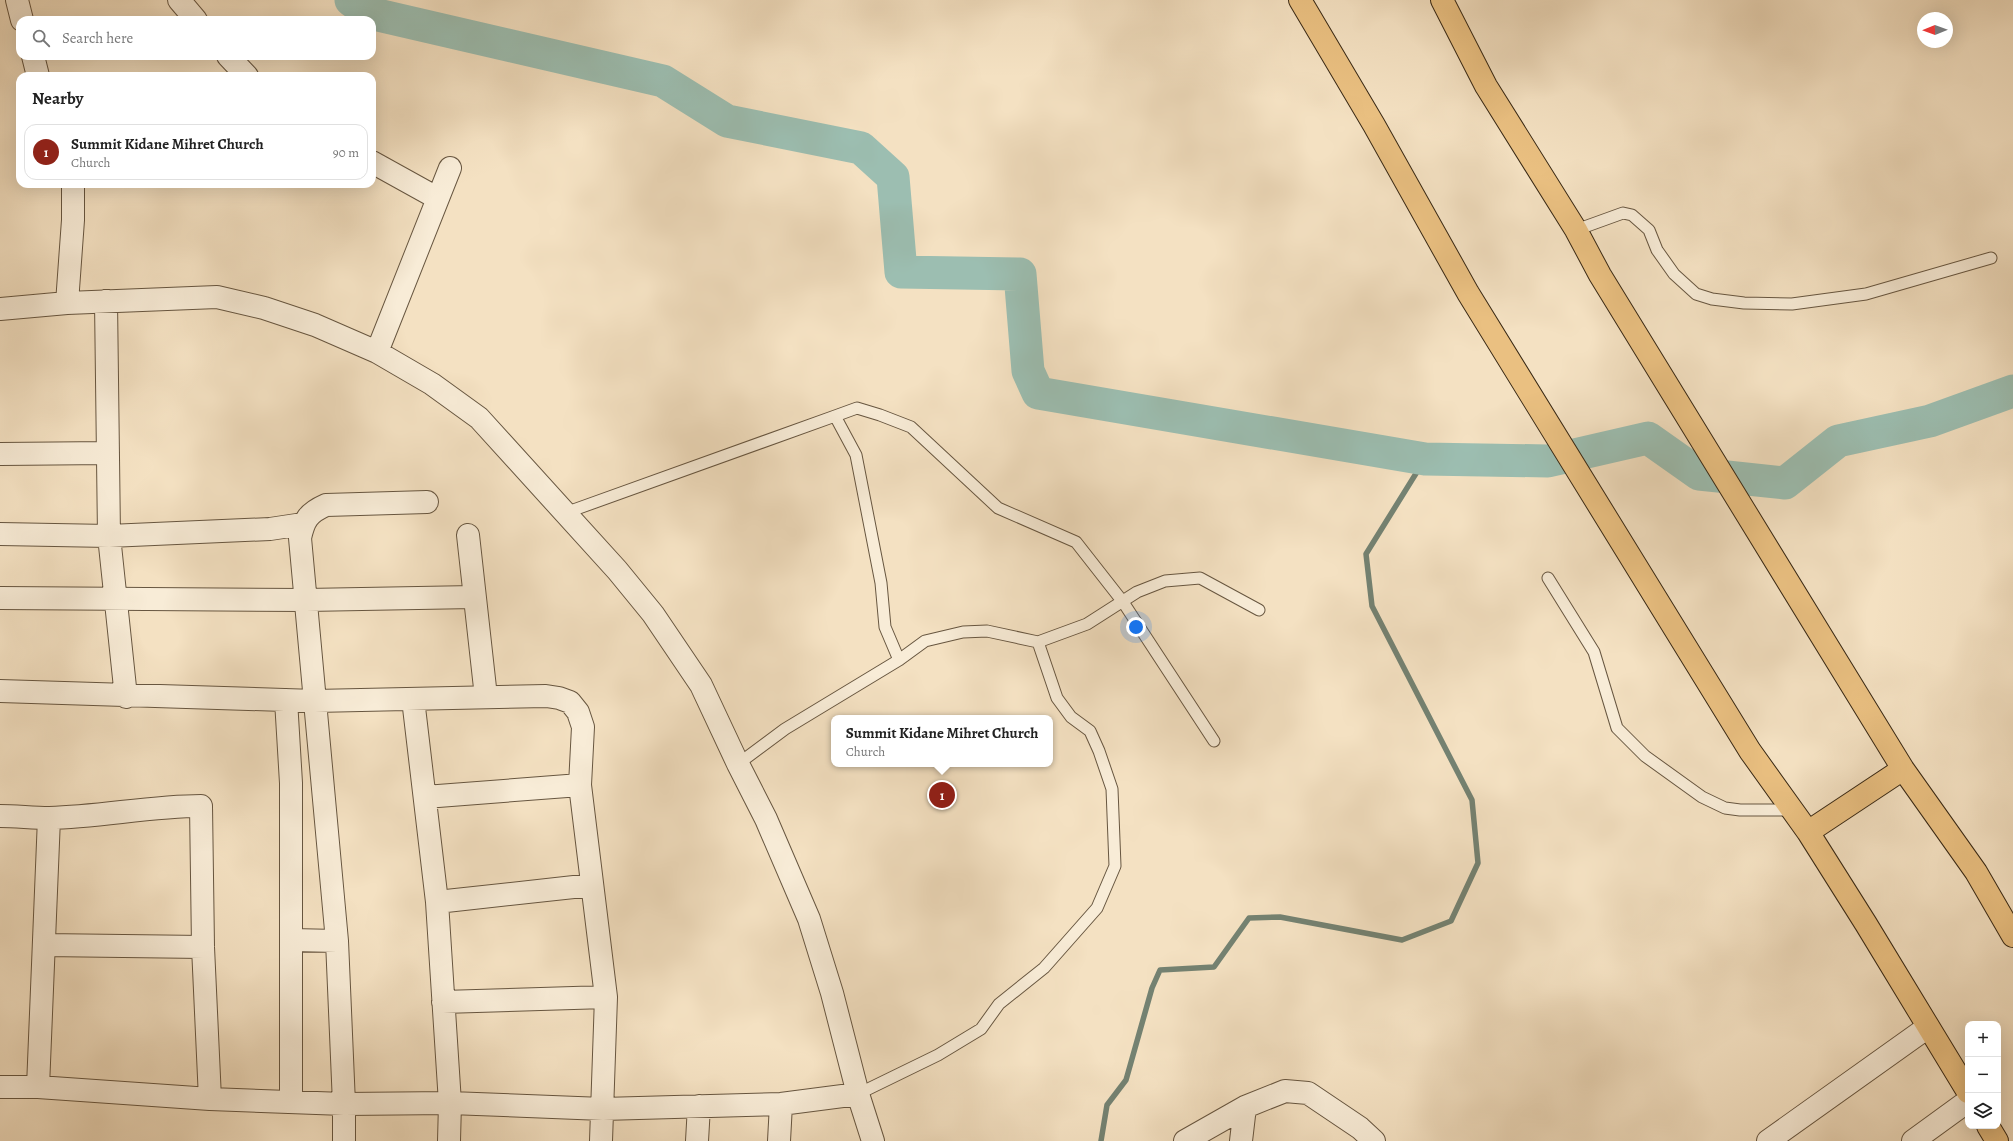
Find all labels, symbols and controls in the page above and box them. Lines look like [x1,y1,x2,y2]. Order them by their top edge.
north arrow [1917,12,1953,48]
search box [16,16,376,60]
icon: search [30,27,52,49]
text: Search here [62,28,133,48]
text: Nearby [32,87,83,110]
text: Summit Kidane Mihret Church [71,134,264,154]
text: 1 [44,144,48,161]
text: 90 m [333,144,359,161]
text: Church [71,154,110,171]
your location [1126,617,1146,637]
popup [831,715,1053,767]
text: Summit Kidane Mihret Church [846,723,1038,743]
text: Church [846,743,885,760]
pin: 1 [929,780,955,810]
map controls [1965,1021,2001,1129]
button: + [1965,1021,2001,1057]
button: − [1965,1057,2001,1093]
button: layers [1965,1093,2001,1129]

